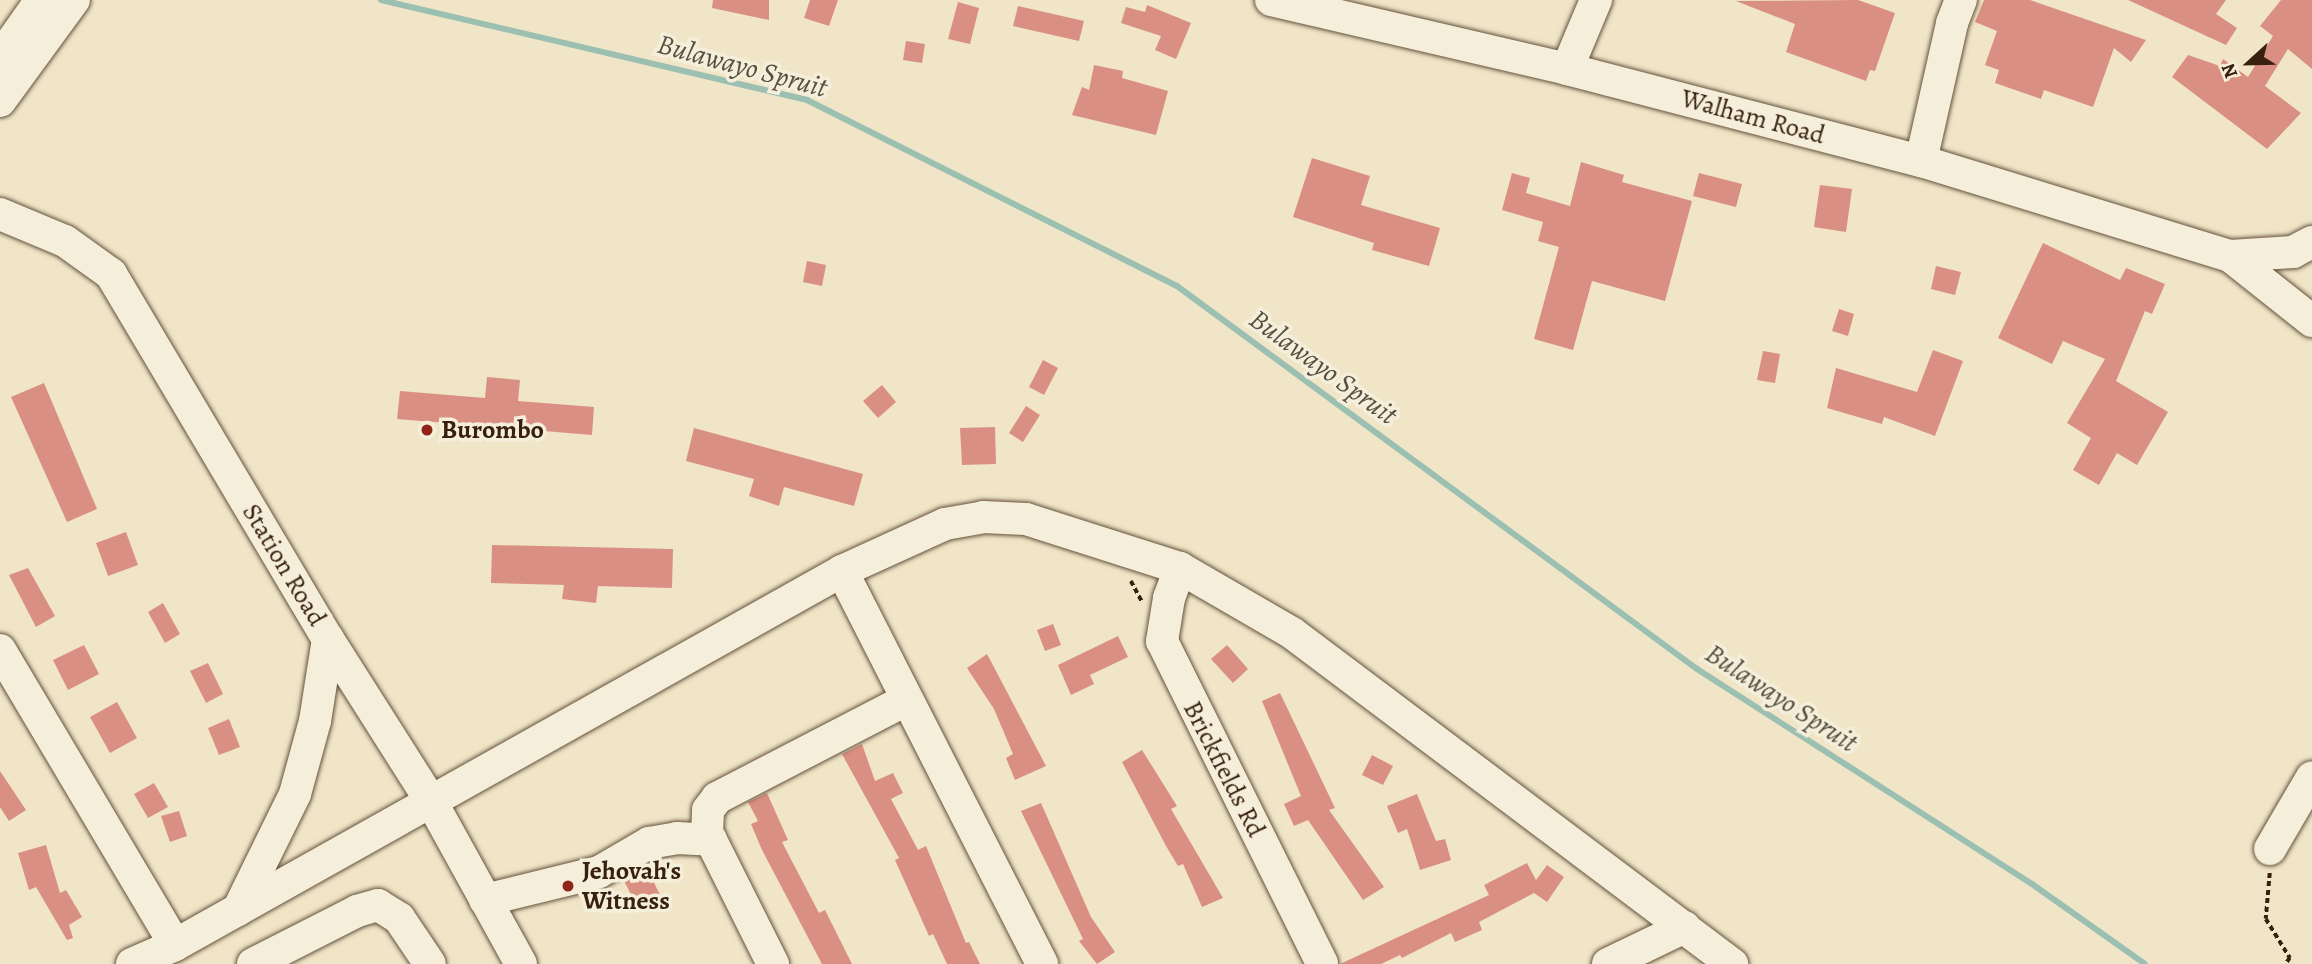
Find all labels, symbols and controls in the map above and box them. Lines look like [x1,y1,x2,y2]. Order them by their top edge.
water label: Bulawayo Spruit [654,27,830,105]
north arrow [2214,28,2284,98]
text: N [2215,60,2244,82]
street label: Walham Road [1678,83,1828,151]
water label: Bulawayo Spruit [1243,302,1403,432]
place label: Burombo [441,414,544,446]
marker: Burombo [419,422,435,438]
street label: Station Road [235,498,333,632]
water label: Bulawayo Spruit [1699,637,1863,759]
street label: Brickfields Rd [1176,696,1272,842]
place label: Jehovah's Witness [582,855,681,917]
marker: Jehovah's Witness [560,878,576,894]

